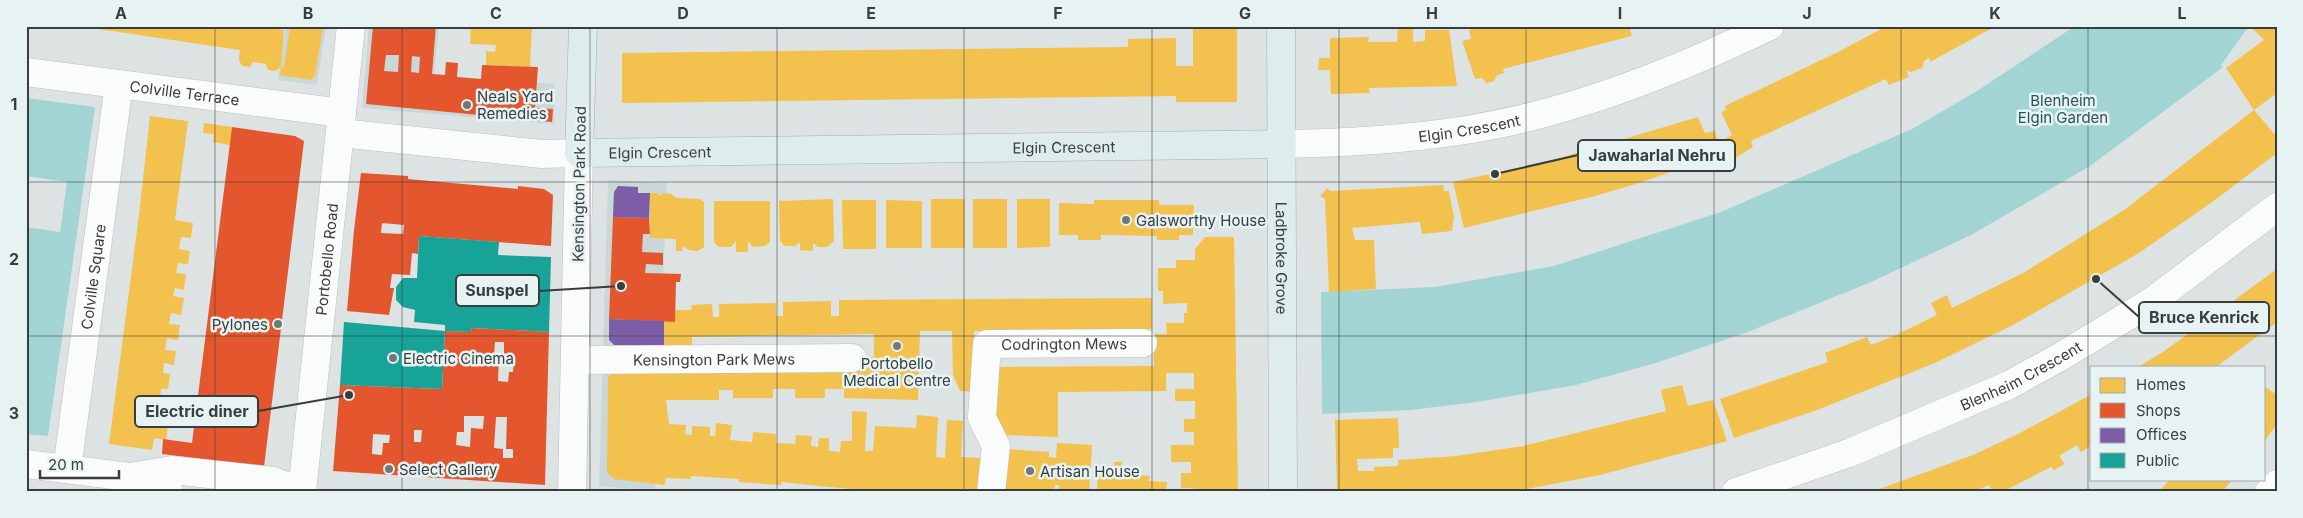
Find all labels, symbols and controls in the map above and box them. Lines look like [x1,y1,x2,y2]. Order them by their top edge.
text: A [115,3,127,23]
text: B [303,3,313,23]
text: C [490,3,502,23]
text: D [677,3,689,23]
text: E [866,3,876,23]
text: F [1053,3,1063,23]
text: G [1239,3,1251,23]
text: H [1426,3,1438,23]
text: I [1618,3,1622,23]
text: J [1802,3,1812,23]
text: K [1989,3,2001,23]
text: L [2177,3,2187,23]
street label: Colville Terrace [129,76,241,109]
place label: Neals Yard Remedies [477,87,554,123]
park label: Blenheim Elgin Garden [2018,91,2108,127]
text: 1 [11,94,17,114]
marker: Neals Yard Remedies [461,99,473,111]
street label: Kensington Park Road [568,106,590,262]
street label: Elgin Crescent [1417,110,1522,146]
street label: Elgin Crescent [1012,137,1115,157]
callout: Jawaharlal Nehru [1578,140,1735,171]
street label: Elgin Crescent [608,142,712,162]
text: Jawaharlal Nehru [1588,145,1726,165]
street label: Portobello Road [311,202,342,316]
street label: Ladbroke Grove [1272,202,1292,314]
place label: Galsworthy House [1136,211,1266,230]
marker: Galsworthy House [1120,214,1132,226]
street label: Colville Square [76,223,109,331]
text: 2 [9,249,19,269]
callout: Sunspel [456,275,539,306]
text: Sunspel [465,280,529,300]
callout: Bruce Kenrick [2139,302,2269,333]
text: Bruce Kenrick [2149,307,2260,327]
place label: Pylones [212,315,268,334]
marker: Pylones [272,318,284,330]
street label: Codrington Mews [1001,334,1127,353]
street label: Blenheim Crescent [1957,337,2085,414]
marker: Portobello Medical Centre [891,340,903,352]
place label: Electric Cinema [403,349,514,368]
street label: Kensington Park Mews [633,349,795,369]
marker: Electric Cinema [387,352,399,364]
place label: Portobello Medical Centre [843,354,951,390]
legend [2090,366,2266,480]
text: Homes [2136,375,2186,394]
callout: Electric diner [135,396,258,427]
text: Electric diner [145,401,249,421]
text: Shops [2136,401,2181,420]
text: 3 [9,403,19,423]
text: Offices [2136,425,2187,444]
scale bar [40,448,119,480]
text: Public [2136,451,2179,470]
text: 20 m [48,455,84,474]
place label: Select Gallery [399,460,498,479]
place label: Artisan House [1040,462,1140,481]
marker: Select Gallery [383,463,395,475]
marker: Artisan House [1024,465,1036,477]

